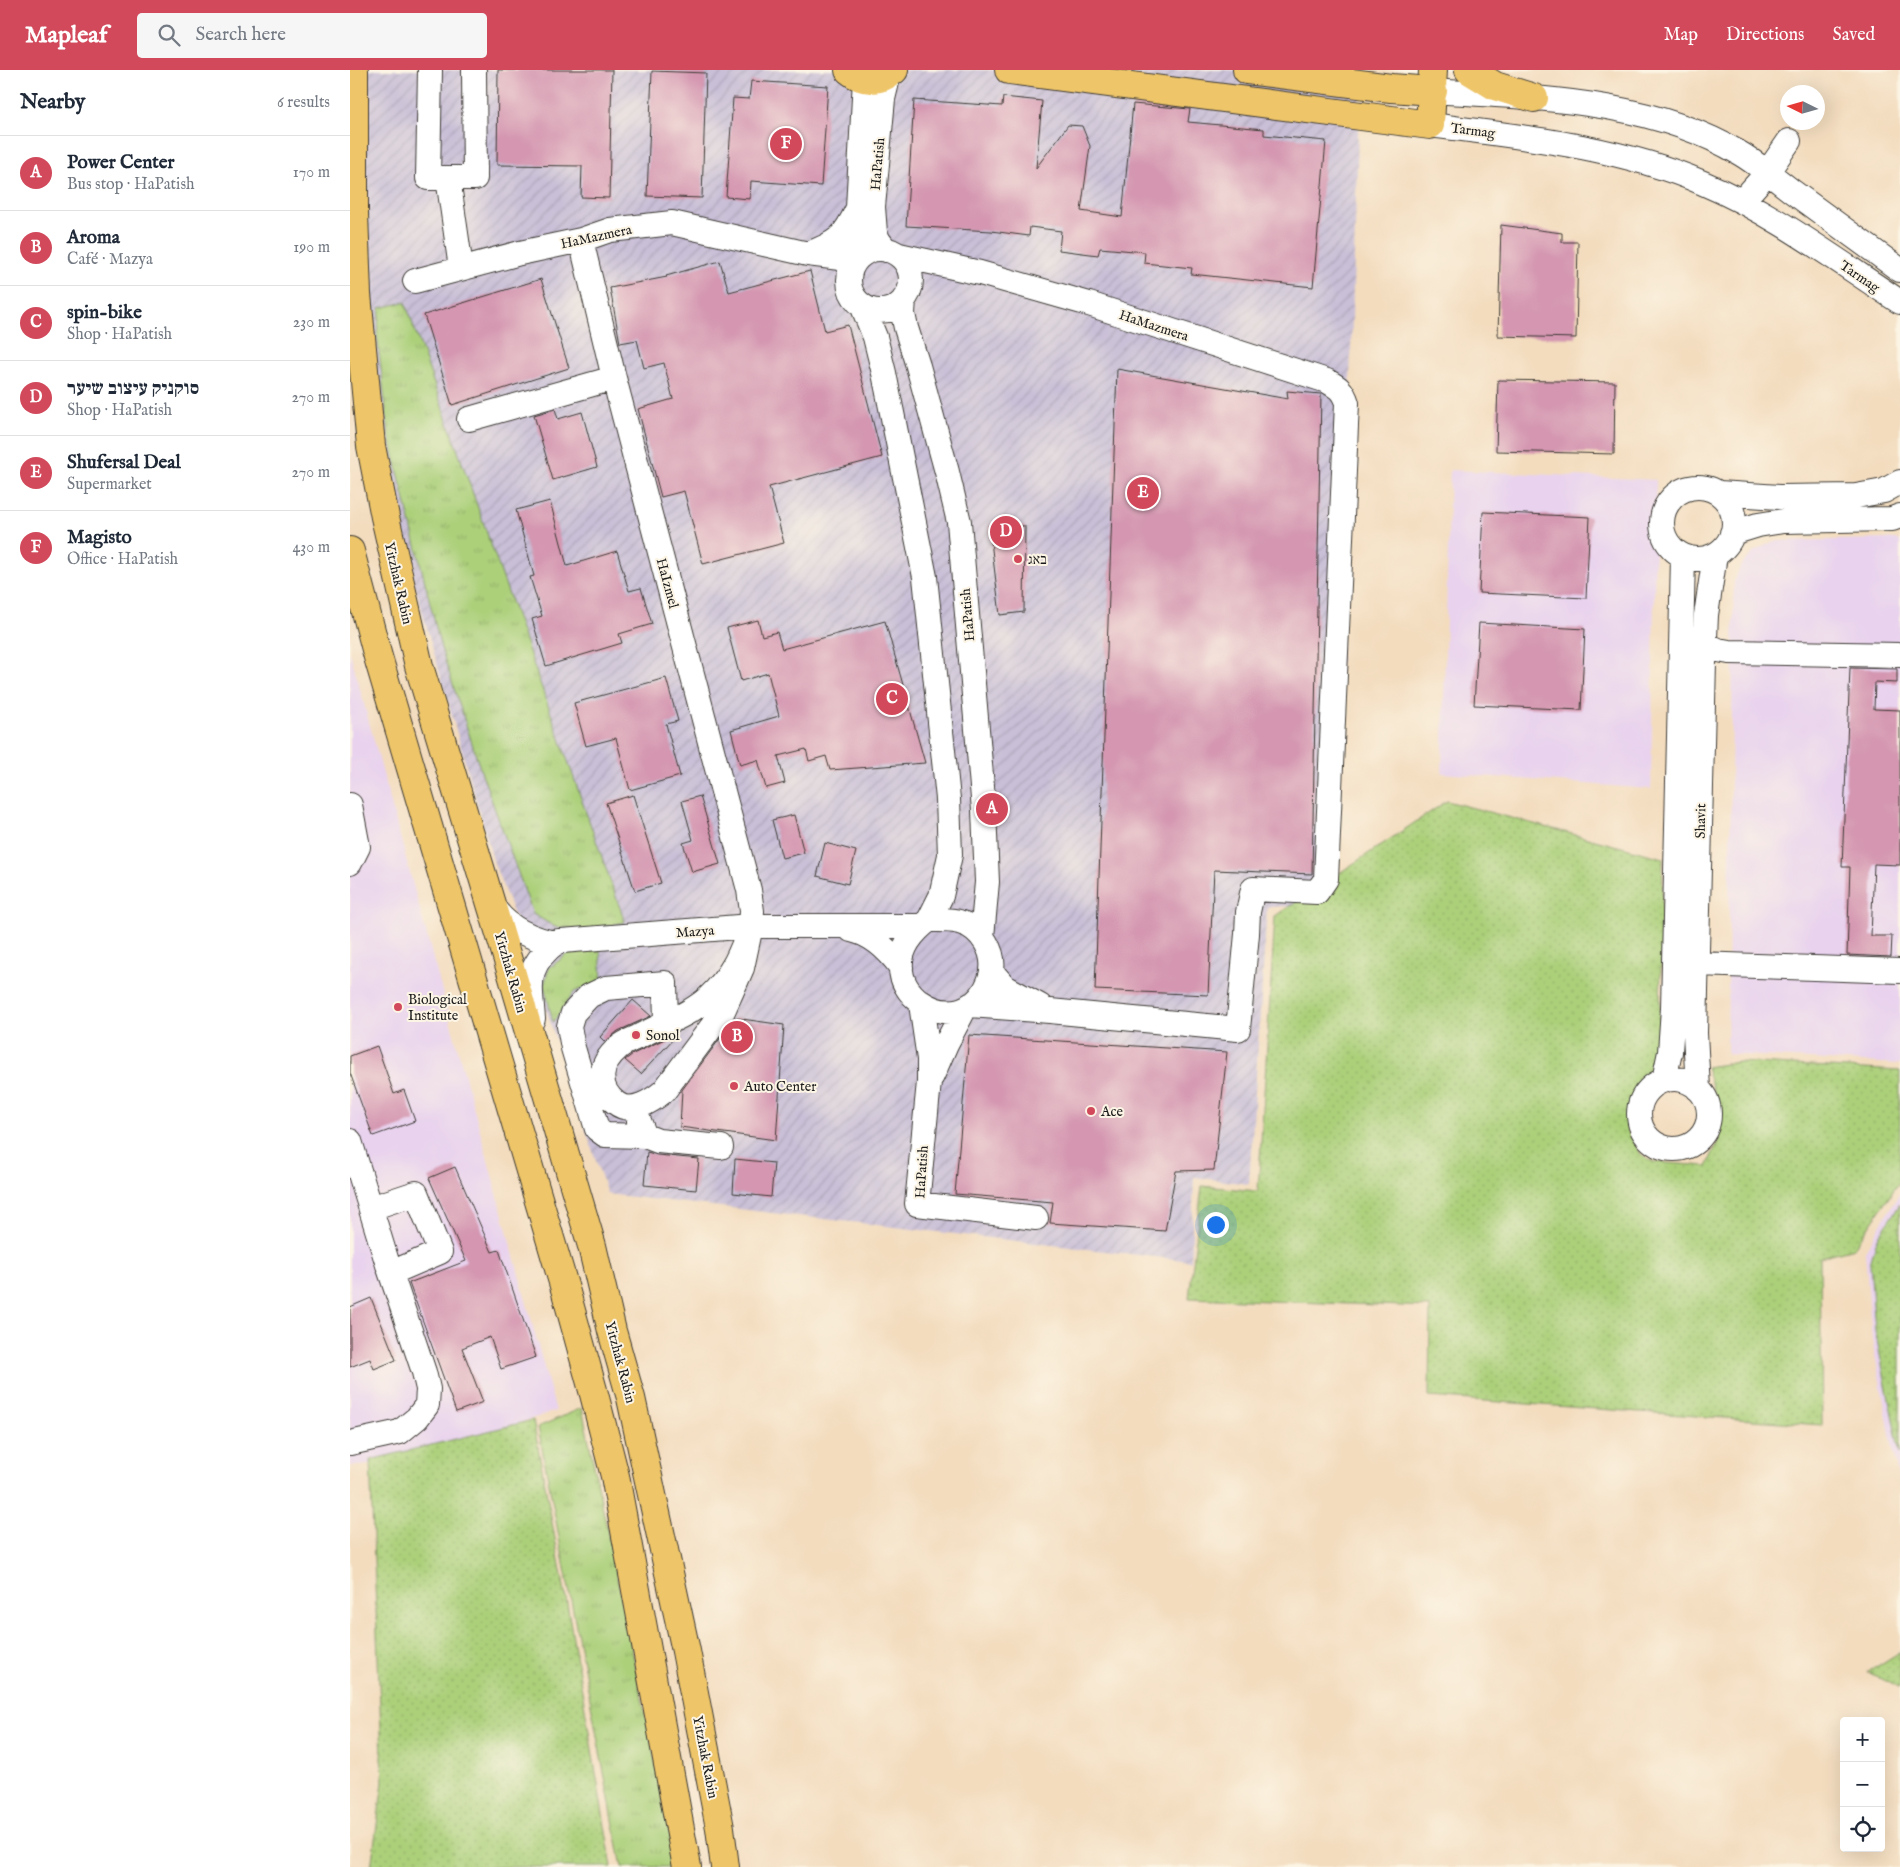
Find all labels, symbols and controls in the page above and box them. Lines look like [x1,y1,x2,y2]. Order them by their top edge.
search box [137,13,487,58]
text: Mapleaf [25,20,107,51]
icon: search [155,21,183,49]
text: Search here [195,23,286,47]
text: Map [1664,24,1698,47]
text: Directions [1726,24,1804,47]
text: Saved [1832,24,1875,47]
north arrow [1780,85,1825,130]
text: Nearby [20,89,85,116]
text: 6 results [277,93,330,113]
street label: Tarmag [1450,119,1497,143]
pin: F [770,125,802,163]
street label: HaPatish [867,136,889,191]
text: Power Center [67,151,175,175]
text: A [31,163,41,183]
text: 170 m [293,163,330,183]
text: Bus stop · HaPatish [67,175,195,195]
street label: HaMazmera [559,220,634,253]
text: Aroma [67,226,120,250]
text: B [31,238,41,258]
text: 190 m [293,238,330,258]
text: Café · Mazya [67,250,153,270]
street label: Tarmag [1836,257,1883,297]
text: spin-bike [67,301,142,325]
street label: HaMazmera [1117,306,1192,346]
text: C [30,313,42,333]
text: 230 m [293,313,330,333]
text: Shop · HaPatish [67,325,172,345]
text: סוקניק עיצוב שיער [67,377,199,401]
text: D [30,388,42,408]
text: 270 m [291,388,330,408]
text: Shop · HaPatish [67,401,172,421]
text: Shufersal Deal [67,451,181,475]
text: E [30,463,42,483]
text: 270 m [291,463,330,483]
pin: E [1127,474,1159,512]
text: Supermarket [67,475,152,495]
pin: D [990,513,1022,551]
text: Magisto [67,526,132,550]
text: F [31,538,41,558]
text: 430 m [292,538,330,558]
street label: Yitzhak Rabin [380,540,416,627]
text: Office · HaPatish [67,550,178,570]
place label: באג [1028,551,1047,569]
marker: באג [1012,553,1024,565]
street label: HaIzmel [652,556,682,611]
street label: HaPatish [957,587,979,642]
pin: C [876,680,908,718]
pin: A [976,790,1008,828]
street label: Shavit [1692,803,1710,839]
street label: Mazya [675,922,716,942]
street label: Yitzhak Rabin [490,929,530,1016]
place label: Biological Institute [408,991,467,1025]
marker: Biological Institute [392,1001,404,1013]
pin: B [721,1018,753,1056]
place label: Sonol [646,1027,680,1045]
marker: Sonol [630,1029,642,1041]
place label: Auto Center [743,1078,816,1096]
marker: Auto Center [728,1080,740,1092]
place label: Ace [1100,1103,1123,1121]
marker: Ace [1085,1105,1097,1117]
street label: HaPatish [911,1144,933,1199]
your location [1203,1212,1229,1238]
street label: Yitzhak Rabin [600,1319,640,1406]
street label: Yitzhak Rabin [688,1714,722,1801]
map controls [1840,1717,1885,1852]
button: + [1840,1717,1885,1762]
button: − [1840,1762,1885,1807]
button: locate [1840,1807,1885,1852]

